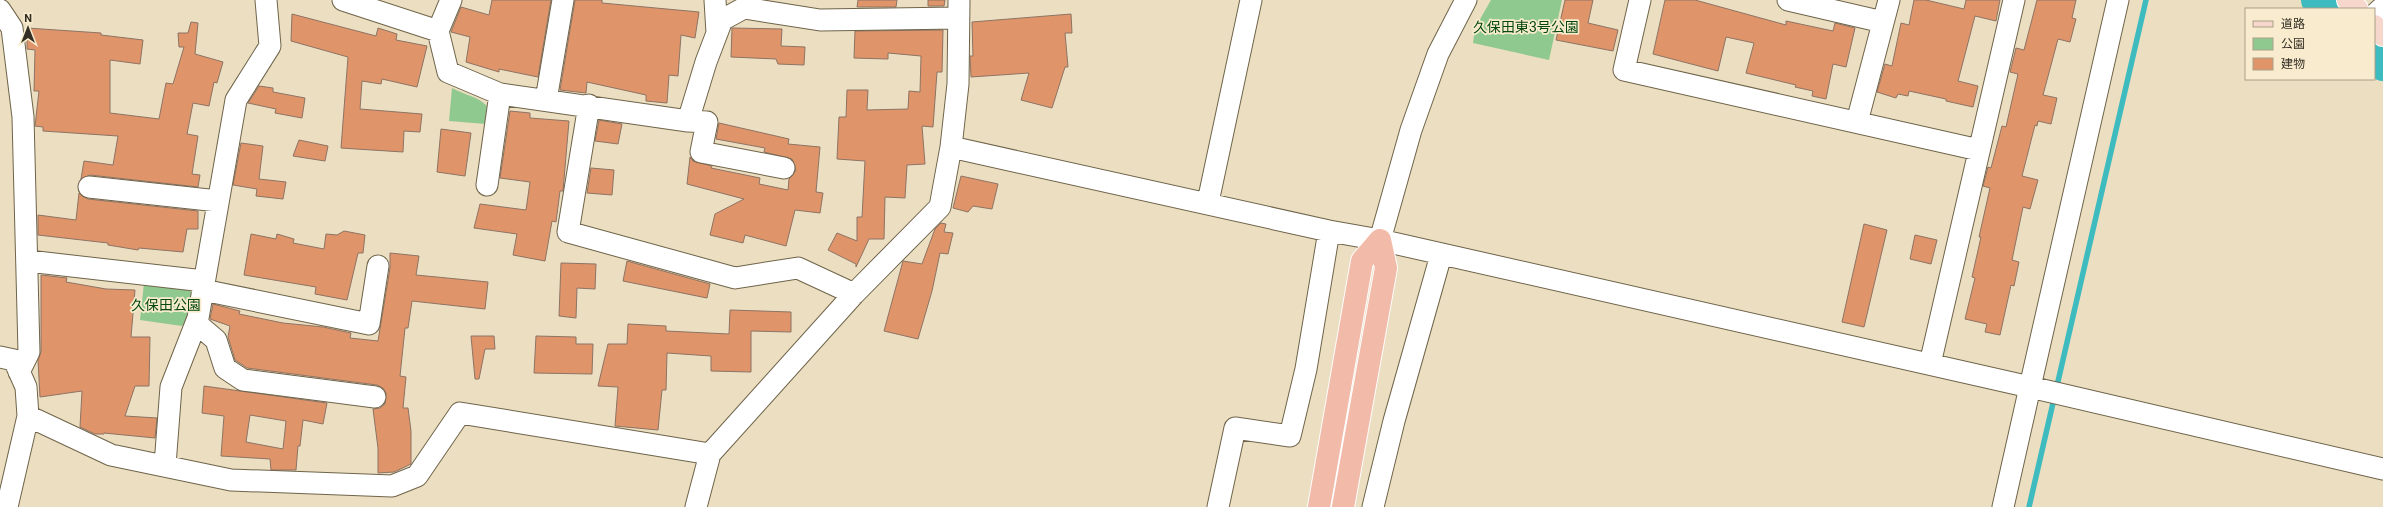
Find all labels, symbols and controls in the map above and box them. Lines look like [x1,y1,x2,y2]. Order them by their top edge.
north arrow [8,8,48,48]
legend [2245,8,2375,80]
text: N [24,12,32,25]
text: 道路 [2281,17,2305,31]
park label: 久保田東3号公園 [1473,19,1579,35]
text: 公園 [2281,37,2305,51]
text: 建物 [2281,57,2305,71]
park label: 久保田公園 [131,297,201,313]

